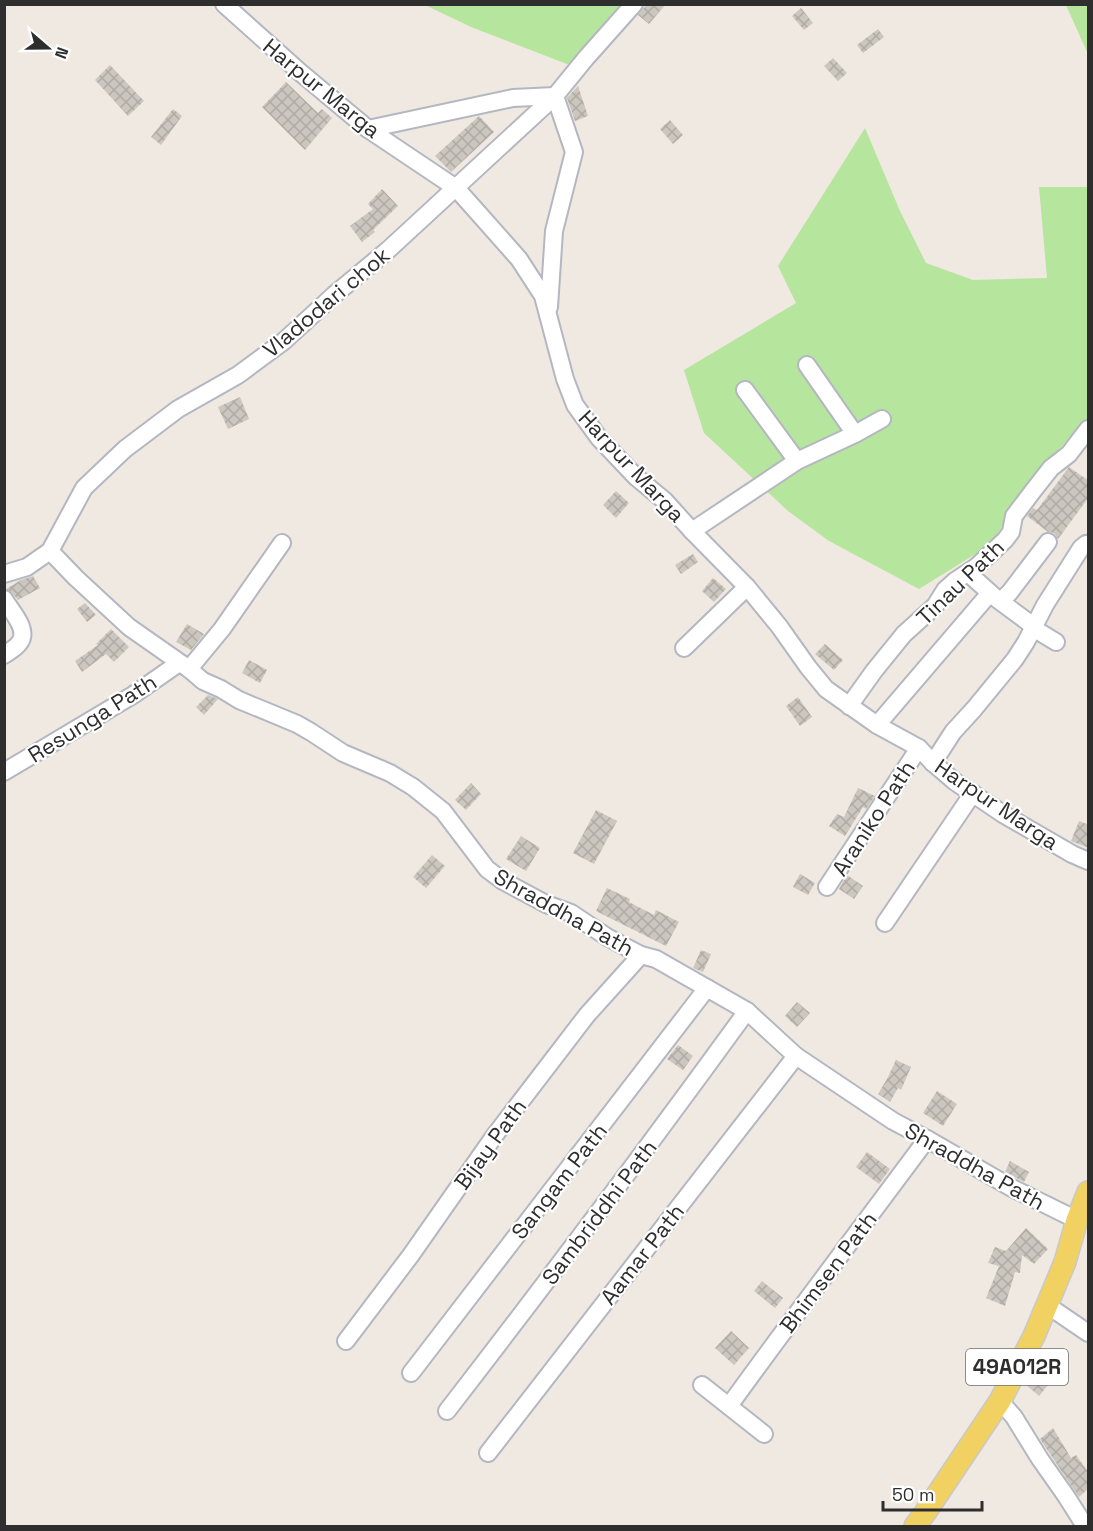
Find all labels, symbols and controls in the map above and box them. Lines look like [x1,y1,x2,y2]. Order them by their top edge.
north arrow [18,18,78,78]
street label: Harpur Marga [258,32,387,144]
text: N [50,44,73,62]
street label: Vladodari chok [257,241,395,363]
street label: Harpur Marga [573,404,691,528]
street label: Tinau Path [910,533,1010,631]
street label: Resunga Path [22,667,162,769]
street label: Harpur Marga [930,752,1065,856]
street label: Araniko Path [825,755,921,881]
street label: Shraddha Path [489,862,639,962]
street label: Bijay Path [448,1093,532,1195]
street label: Shraddha Path [900,1116,1050,1216]
street label: Sangam Path [505,1117,613,1245]
street label: Sambriddhi Path [535,1134,663,1290]
street label: Aamar Path [594,1198,690,1310]
street label: Bhimsen Path [773,1206,883,1338]
road number: 49A012R [966,1349,1068,1385]
scale bar [883,1474,982,1512]
text: 50 m [892,1483,934,1506]

